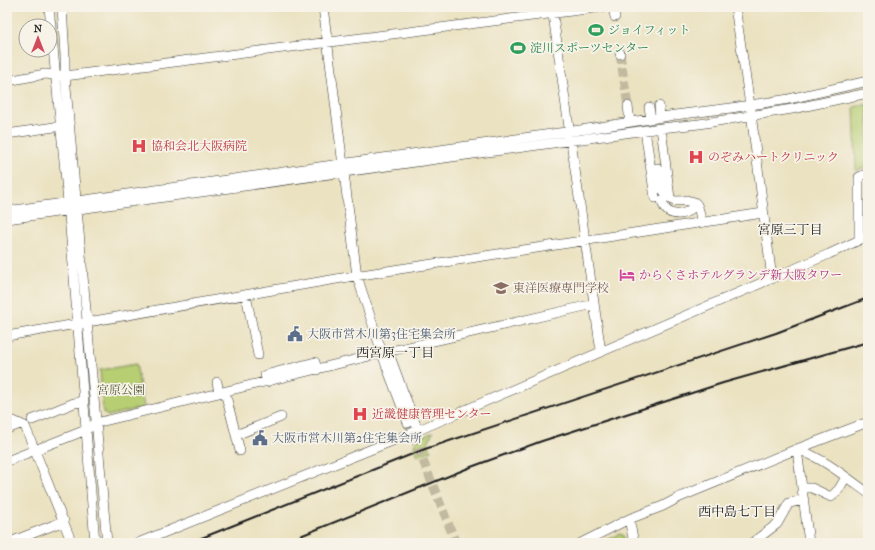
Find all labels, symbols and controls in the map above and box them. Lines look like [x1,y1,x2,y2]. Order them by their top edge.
north arrow [18,18,58,58]
sports icon: ジョイフィット [587,21,605,39]
text: N [34,22,43,35]
place label: ジョイフィット [608,23,690,37]
sports icon: 淀川スポーツセンター [509,39,527,57]
place label: 淀川スポーツセンター [530,41,649,55]
hospital icon: 協和会北大阪病院 [130,137,148,155]
place label: 協和会北大阪病院 [151,139,247,153]
hospital icon: のぞみハートクリニック [687,148,705,166]
place label: のぞみハートクリニック [708,150,839,164]
district label: 宮原三丁目 [757,222,823,237]
hotel icon: からくさホテルグランデ新大阪タワー [618,266,636,284]
place label: からくさホテルグランデ新大阪タワー [639,268,842,282]
school or university icon: 東洋医療専門学校 [492,279,510,297]
place label: 東洋医療専門学校 [513,281,609,295]
public building icon: 大阪市営木川第3住宅集会所 [286,325,304,343]
place label: 大阪市営木川第3住宅集会所 [307,327,456,341]
district label: 西宮原一丁目 [356,345,434,360]
park label: 宮原公園 [97,383,145,397]
hospital icon: 近畿健康管理センター [351,405,369,423]
place label: 近畿健康管理センター [372,407,492,421]
public building icon: 大阪市営木川第2住宅集会所 [251,429,269,447]
place label: 大阪市営木川第2住宅集会所 [272,431,422,445]
district label: 西中島七丁目 [698,504,776,519]

